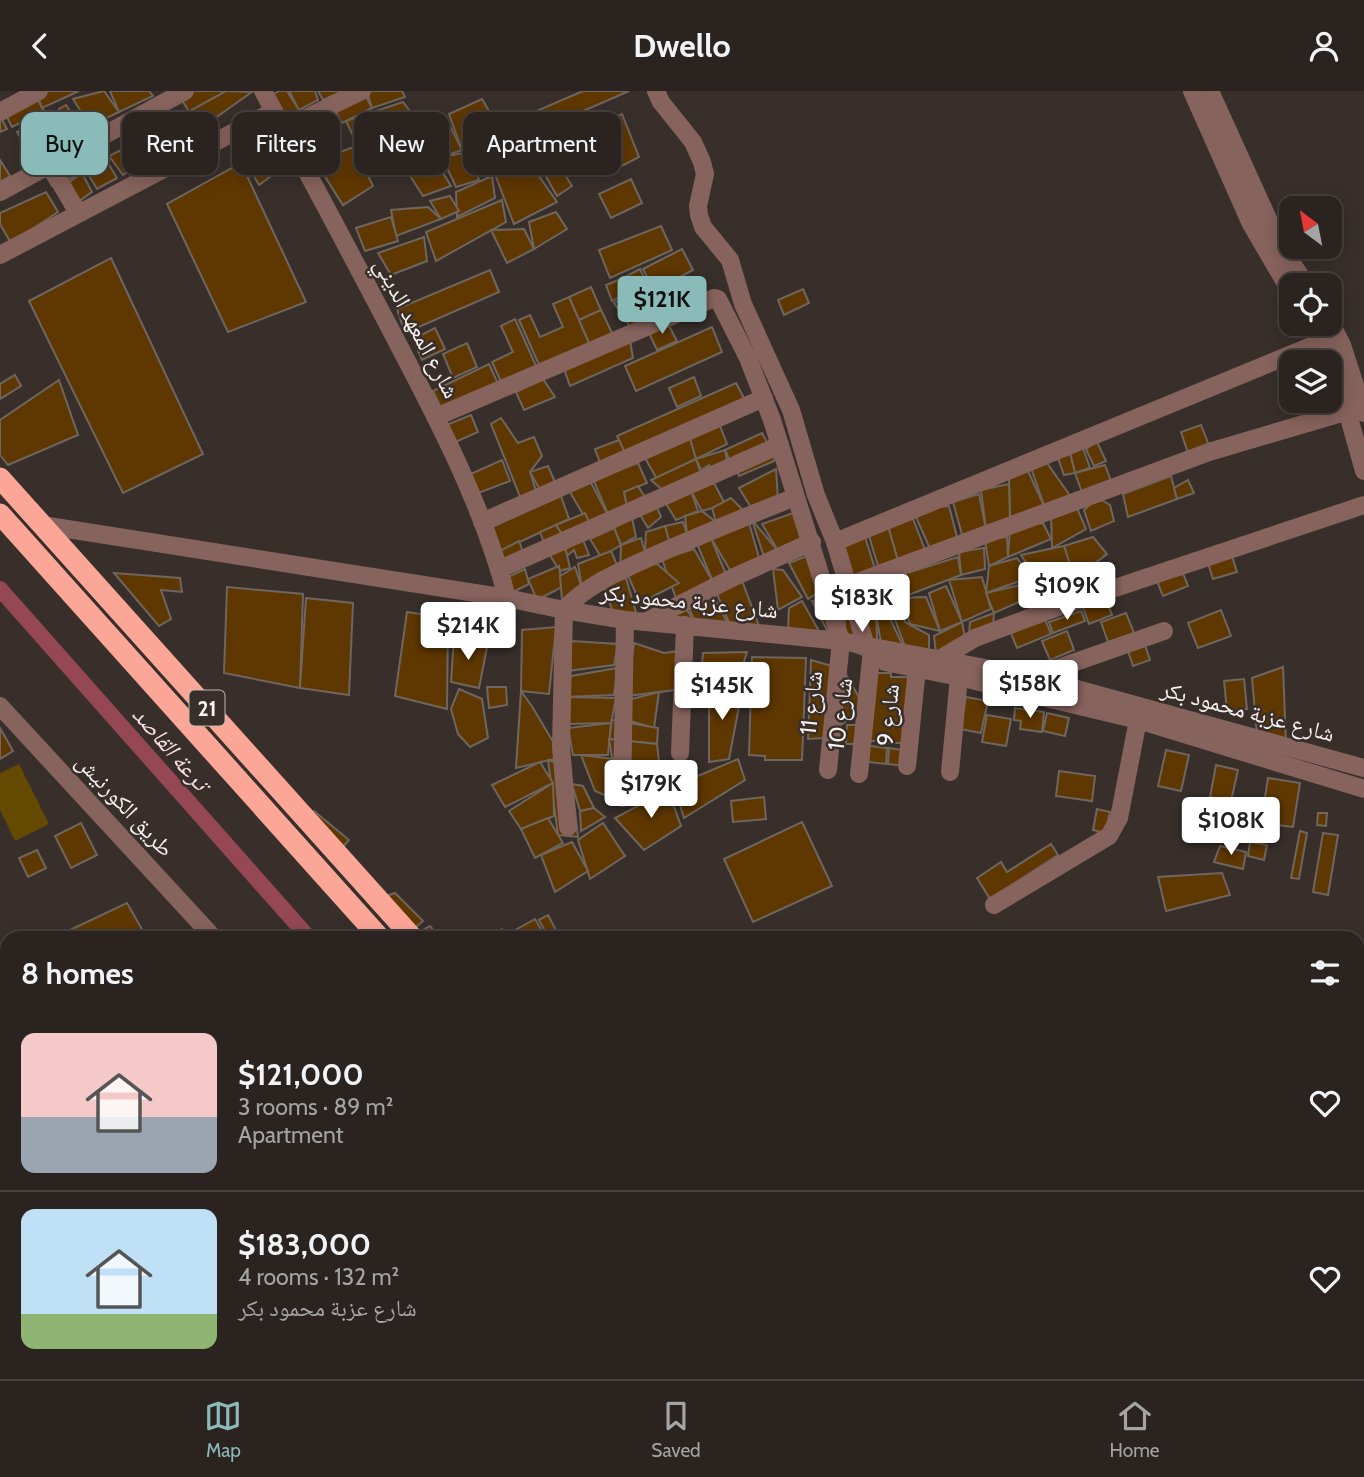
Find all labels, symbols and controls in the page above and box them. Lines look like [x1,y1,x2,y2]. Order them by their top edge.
text: Dwello [633,26,731,65]
icon: back [21,27,59,65]
icon: person [1305,27,1343,65]
chip: Buy [21,112,108,175]
chip: Rent [122,112,218,175]
chip: Filters [232,112,340,175]
chip: New [354,112,449,175]
chip: Apartment [463,112,621,175]
north arrow [1279,196,1342,259]
map controls [1279,196,1342,413]
street label: شارع المعهد الديني [364,253,466,405]
button: locate [1279,273,1342,336]
pin: $121K [613,277,711,336]
text: $121K [634,285,690,313]
button: layers [1279,350,1342,413]
pin: $109K [1018,563,1116,622]
text: $109K [1034,571,1100,599]
pin: $183K [813,575,911,634]
street label: شارع عزبة محمود بكر [598,578,779,625]
text: $183K [831,583,893,611]
pin: $214K [419,603,517,662]
text: $214K [437,611,499,639]
pin: $158K [981,661,1079,720]
pin: $145K [673,663,771,722]
text: $158K [999,669,1061,697]
street label: شارع 11 [794,670,829,736]
text: $145K [691,671,753,699]
street label: شارع عزبة محمود بكر [1157,674,1338,749]
street label: شارع 10 [822,676,859,752]
street label: شارع 9 [871,683,906,747]
road number: 21 [190,691,224,725]
water label: ترعة القاصد [127,700,219,800]
street label: طريق الكورنيش [70,748,180,862]
pin: $179K [602,761,700,820]
text: $179K [621,769,681,797]
pin: $108K [1182,797,1280,857]
text: $108K [1198,806,1264,834]
icon: filters [1306,954,1344,992]
text: 8 homes [21,955,134,992]
text: $121,000 [238,1056,364,1093]
icon: home [77,1061,161,1145]
icon: heart [1306,1084,1344,1122]
text: 3 rooms · 89 m² [238,1093,393,1121]
text: Apartment [238,1121,343,1149]
text: $183,000 [238,1226,371,1263]
icon: home [77,1237,161,1321]
icon: heart [1306,1260,1344,1298]
text: 4 rooms · 132 m² [238,1263,399,1291]
text: شارع عزبة محمود بكر [238,1294,417,1322]
tab: Map [204,1397,242,1462]
tab: Saved [651,1397,701,1462]
tab: Home [1110,1397,1160,1462]

